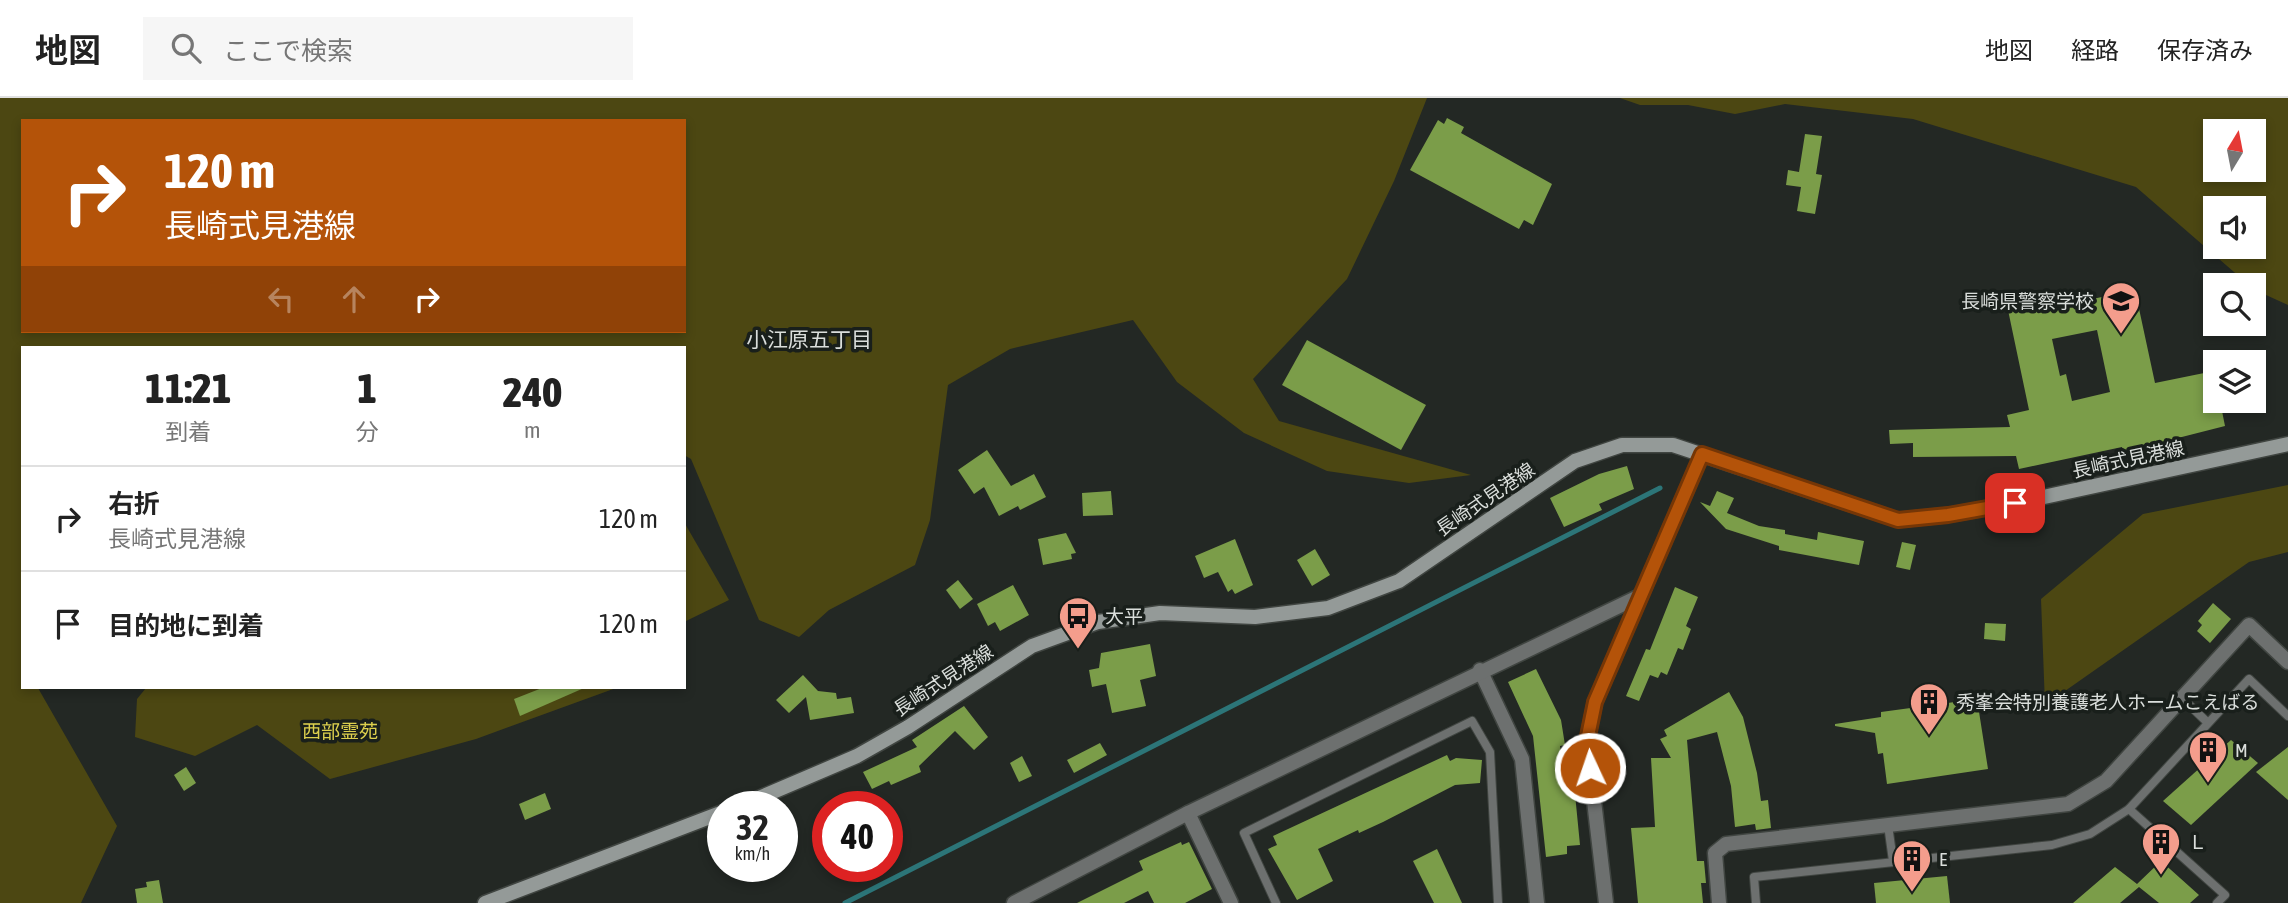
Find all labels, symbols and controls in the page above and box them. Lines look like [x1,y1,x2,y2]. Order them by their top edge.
search box [143,17,633,80]
icon: search [167,29,205,67]
text: 地図 [35,31,101,69]
text: ここで検索 [223,36,353,66]
text: 地図 [1985,37,2033,64]
text: 経路 [2071,37,2119,64]
text: 保存済み [2157,37,2253,64]
north arrow [2203,119,2266,182]
map controls [2203,119,2266,413]
text: 120 m [164,142,275,198]
icon: right [49,147,140,238]
button: sound [2203,196,2266,259]
text: 長崎式見港線 [164,207,356,244]
button: search [2203,273,2266,336]
icon: left [262,280,300,318]
icon: ahead [335,280,373,318]
icon: right [408,280,446,318]
school or university icon: 長崎県警察学校 [2100,280,2142,335]
place label: 長崎県警察学校 [1961,290,2094,312]
district label: 小江原五丁目 [746,327,872,351]
button: layers [2203,350,2266,413]
text: 11:21 [145,364,232,412]
text: 1 [357,364,377,412]
text: 240 [503,368,562,416]
text: m [524,417,541,443]
text: 到着 [165,419,211,445]
text: 分 [356,419,379,445]
street label: 長崎式見港線 [2070,436,2186,482]
street label: 長崎式見港線 [1432,458,1538,540]
pin [1985,473,2045,533]
icon: arrive [1996,484,2034,522]
text: 右折 [108,489,160,519]
icon: right [49,500,87,538]
text: 120 m [599,504,658,534]
text: 長崎式見港線 [108,526,246,552]
bus stop icon: 大平 [1057,595,1099,650]
icon: arrive [49,605,87,643]
place label: 大平 [1105,605,1143,627]
text: 120 m [599,609,658,639]
text: 目的地に到着 [108,611,264,641]
street label: 長崎式見港線 [889,640,997,720]
building icon: 秀峯会特別養護老人ホームこえばる [1908,681,1950,736]
place label: 秀峯会特別養護老人ホームこえばる [1956,691,2259,713]
park label: 西部霊苑 [302,720,378,742]
building icon: M [2187,729,2229,784]
position arrow [1553,731,1627,805]
place label: M [2235,739,2248,761]
speed limit sign: 40 [812,791,903,882]
text: 32 [736,807,769,847]
building icon: Ｌ [2140,821,2182,876]
place label: Ｌ [2188,831,2207,853]
building icon: E [1891,838,1933,893]
text: km/h [735,843,770,864]
place label: E [1939,848,1947,870]

